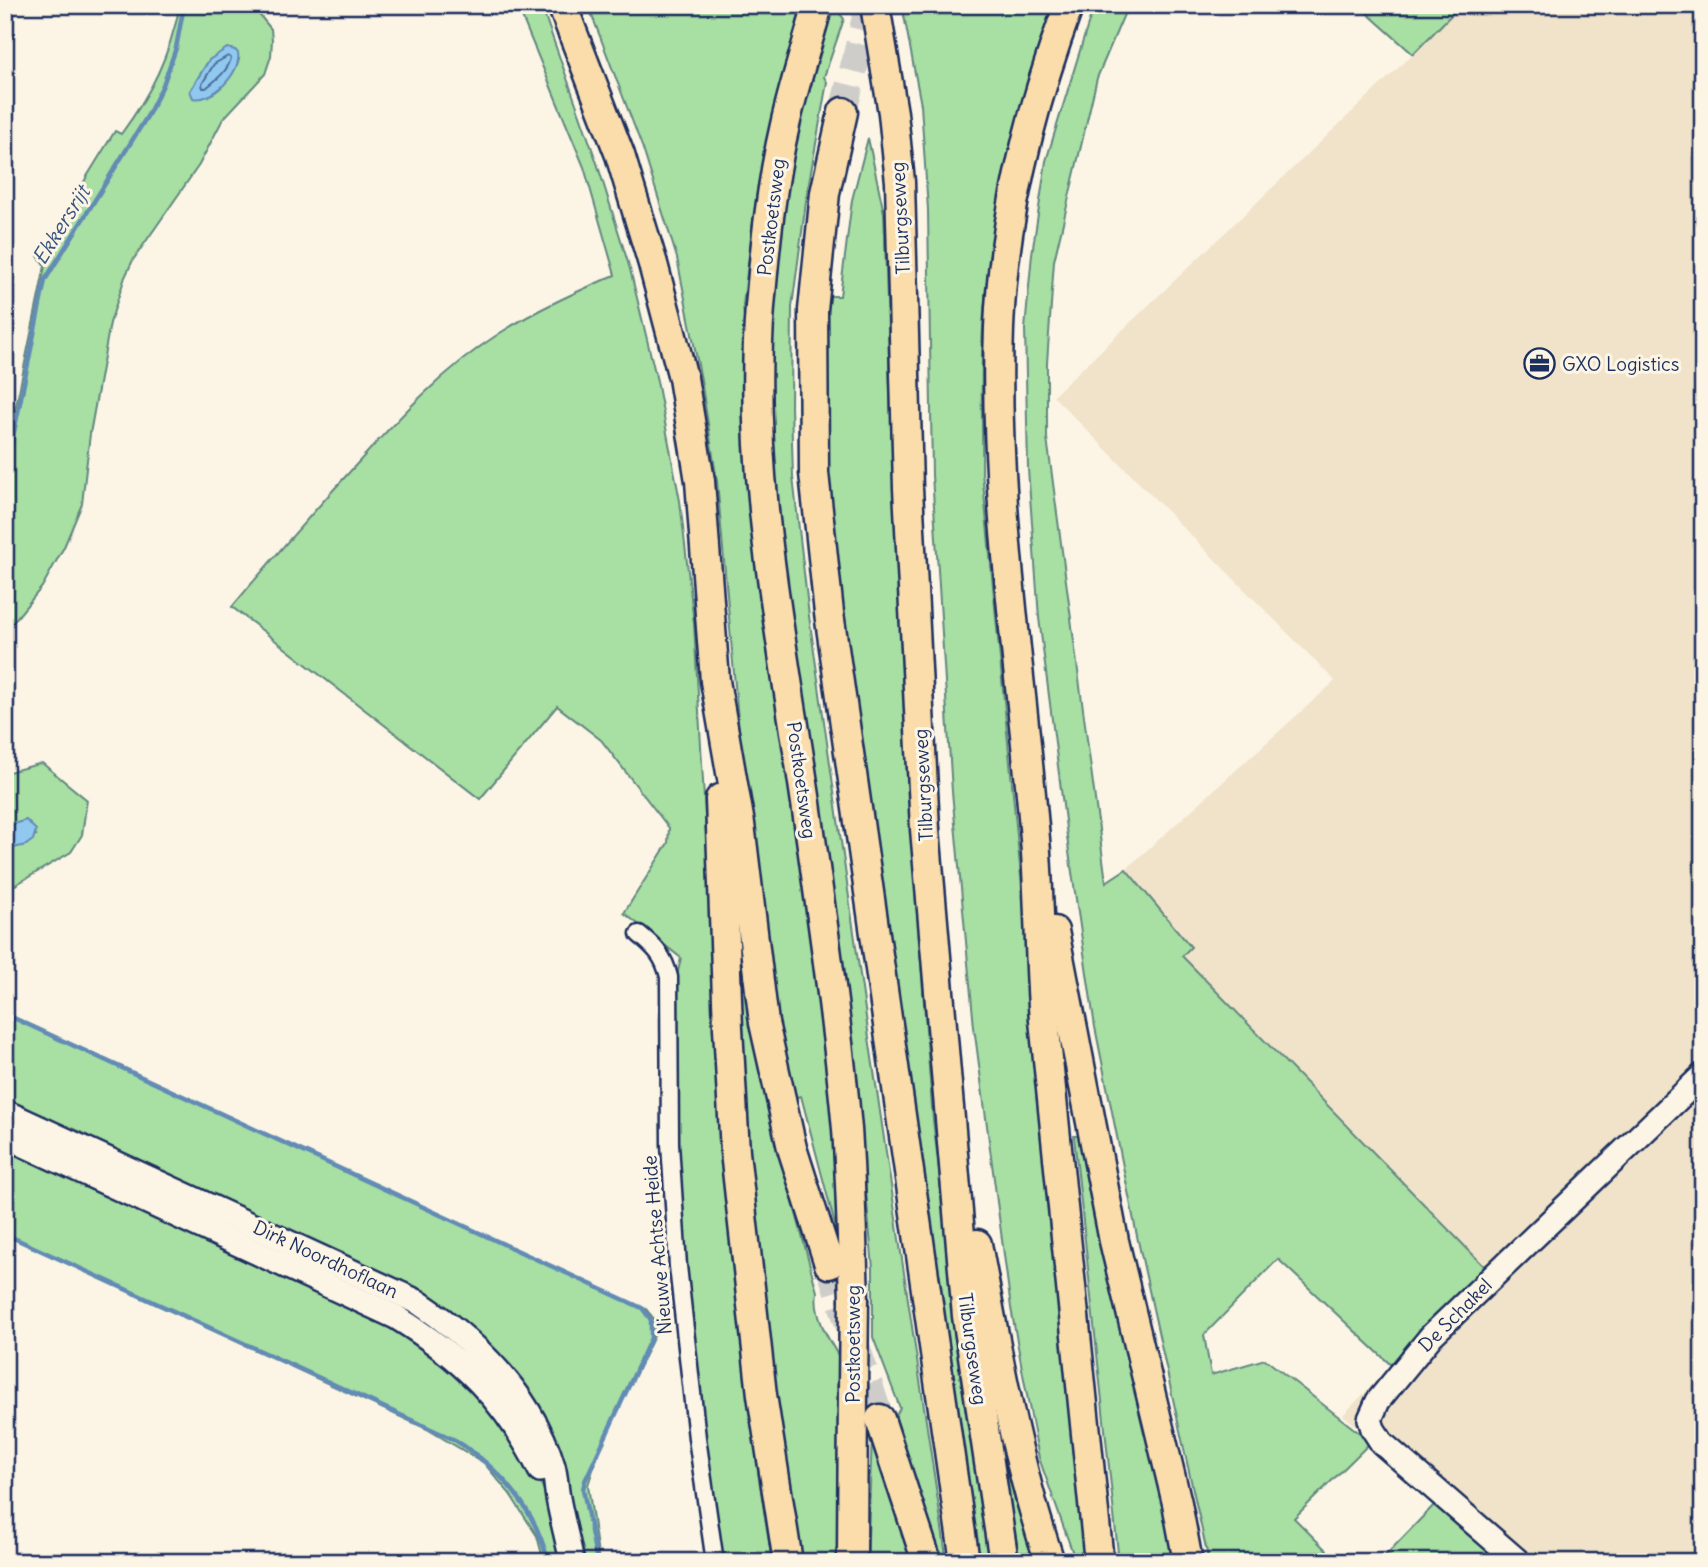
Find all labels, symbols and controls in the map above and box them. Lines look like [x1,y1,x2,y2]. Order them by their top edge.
street label: Postkoetsweg [752,157,790,277]
street label: Tilburgseweg [885,161,915,275]
water label: Ekkersrijt [26,178,97,270]
office icon: GXO Logistics [1522,347,1556,381]
place label: GXO Logistics [1562,352,1679,376]
street label: Postkoetsweg [782,720,822,840]
street label: Tilburgseweg [908,728,938,842]
street label: Nieuwe Achtse Heide [637,1154,677,1336]
street label: Dirk Noordhoflaan [250,1215,402,1303]
street label: De Schakel [1413,1273,1497,1357]
street label: Postkoetsweg [841,1285,865,1403]
street label: Tilburgseweg [953,1291,993,1407]

